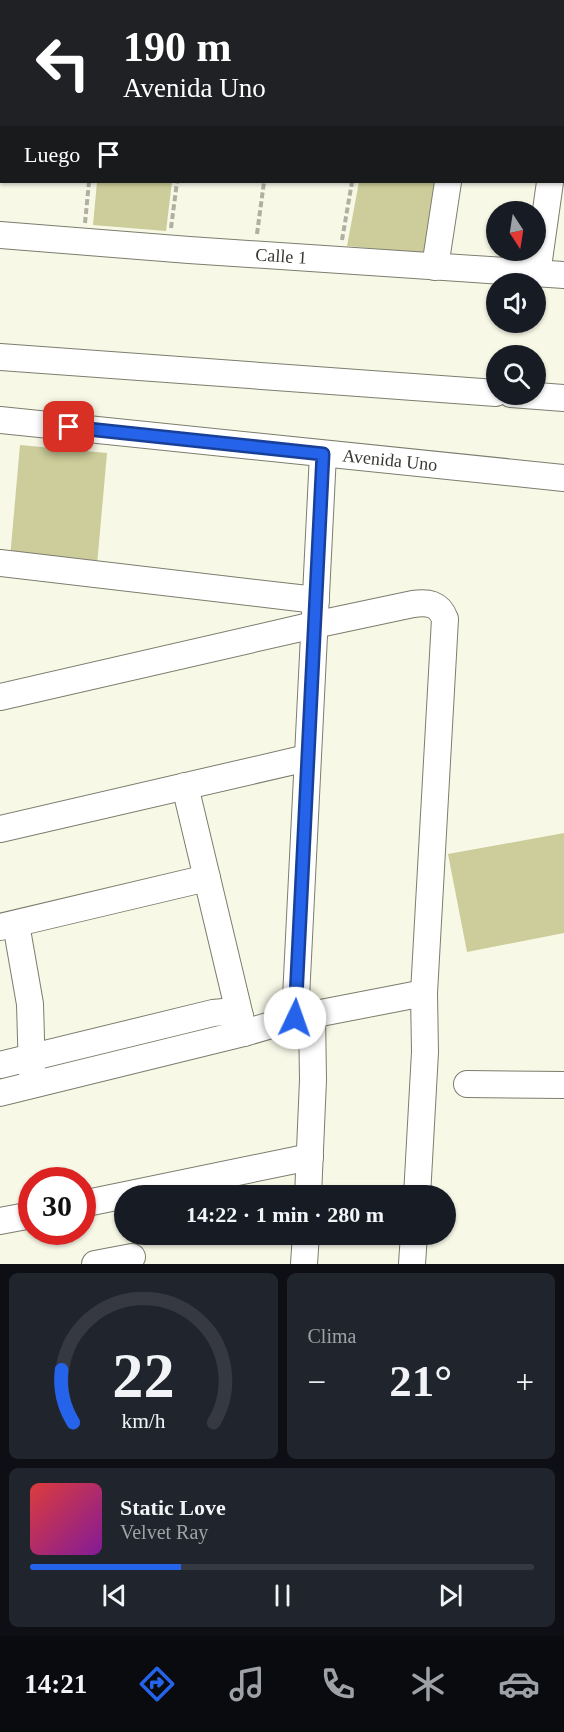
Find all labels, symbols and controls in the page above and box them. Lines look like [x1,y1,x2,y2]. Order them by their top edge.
icon: left [24,24,102,102]
text: 190 m [123,24,232,70]
text: Avenida Uno [123,73,266,103]
icon: arrive [92,138,125,171]
text: Luego [24,142,80,167]
north arrow [486,201,546,261]
map controls [486,201,546,405]
street label: Calle 1 [255,244,308,268]
button: sound [486,273,546,333]
button: search [486,345,546,405]
pin [43,401,94,452]
icon: arrive [52,410,85,443]
street label: Avenida Uno [342,445,438,475]
position arrow [263,986,327,1050]
speed limit sign: 30 [18,1167,96,1245]
text: 14:22 · 1 min · 280 m [186,1202,384,1227]
text: Clima [308,1325,356,1347]
text: 22 [112,1341,174,1410]
text: 21° [389,1356,452,1406]
text: − [308,1364,326,1400]
text: + [515,1364,534,1400]
text: km/h [121,1409,166,1433]
text: Static Love [120,1495,226,1520]
text: Velvet Ray [120,1521,208,1543]
icon: previous [98,1579,131,1612]
icon: pause [266,1579,299,1612]
icon: next [434,1579,467,1612]
icon: directions [136,1663,178,1705]
icon: music [226,1663,268,1705]
icon: phone [317,1663,359,1705]
icon: climate [407,1663,449,1705]
icon: car [498,1663,540,1705]
text: 14:21 [24,1669,87,1699]

